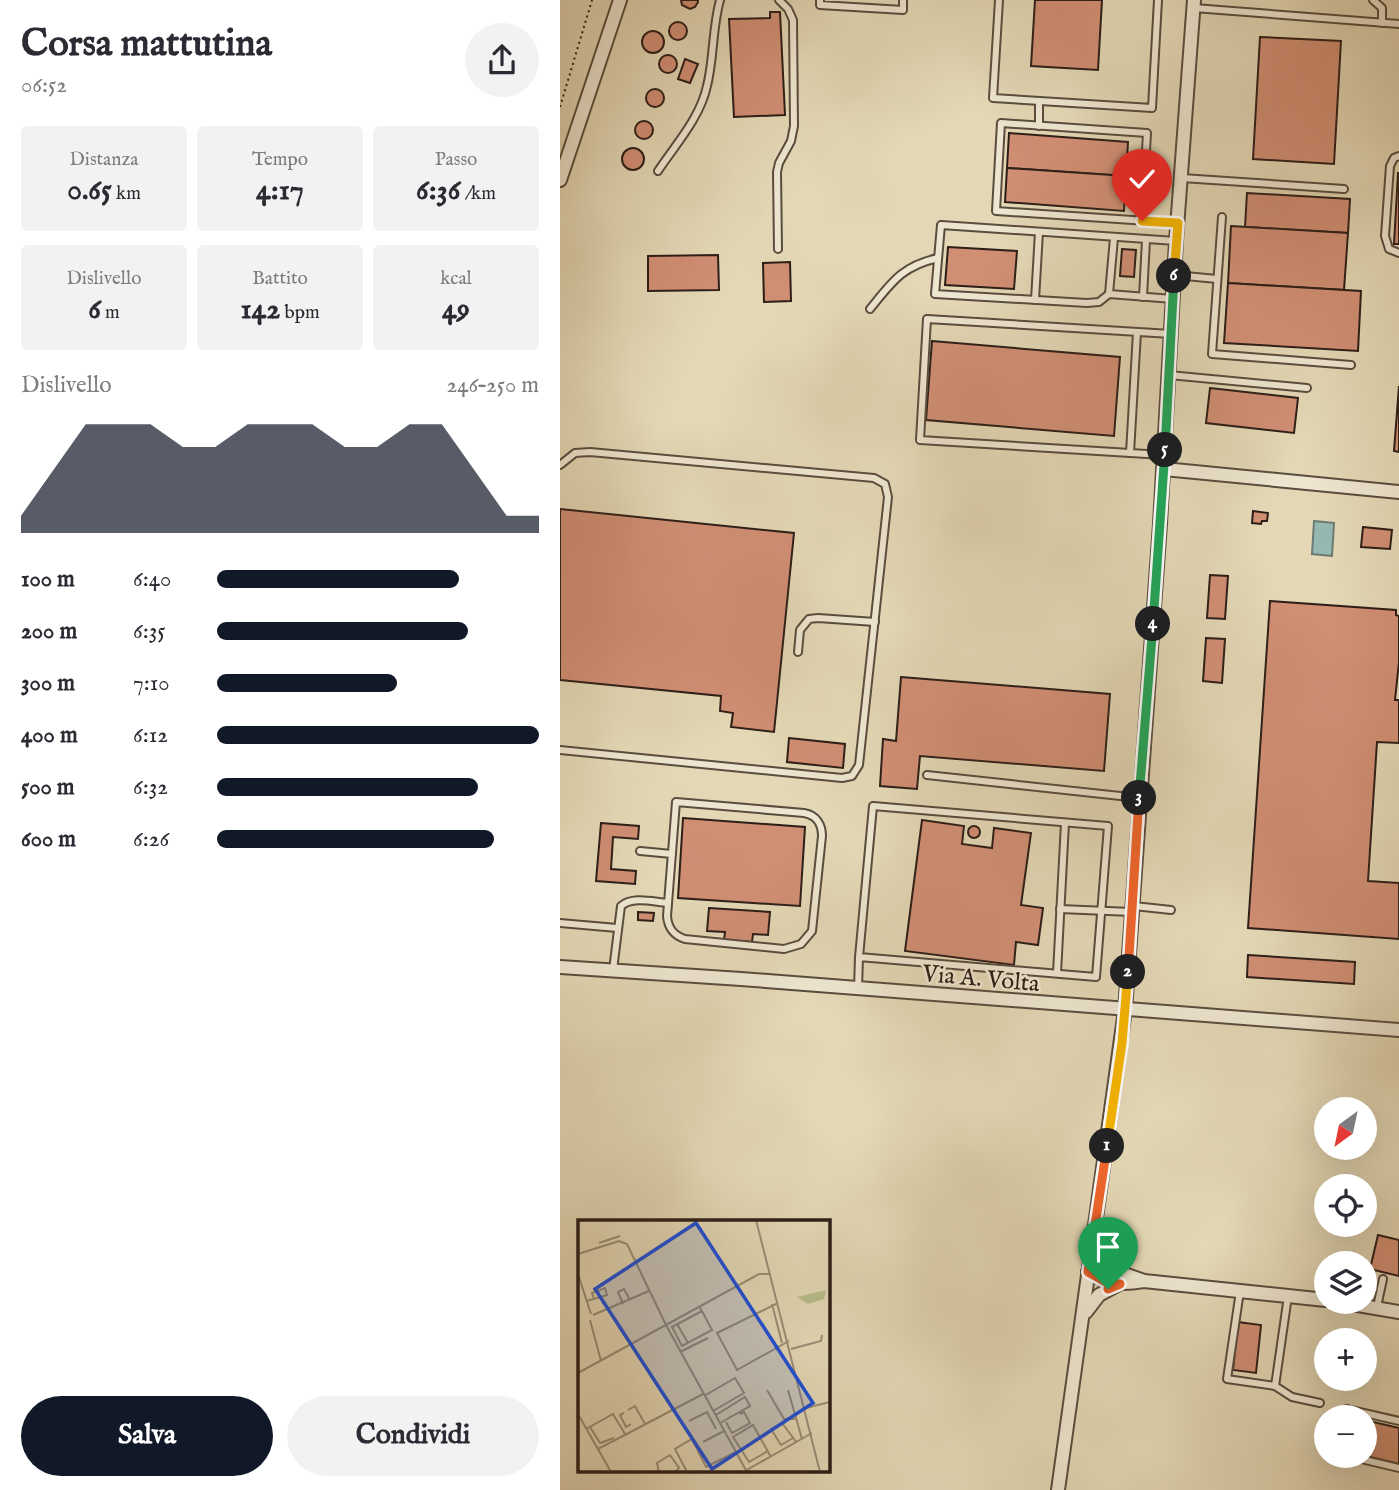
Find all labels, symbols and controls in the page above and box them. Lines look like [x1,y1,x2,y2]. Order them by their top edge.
text: Corsa mattutina [21,21,272,69]
button: share [465,23,539,97]
text: 06:52 [21,71,67,100]
text: Distanza [70,148,138,172]
text: Tempo [252,148,308,172]
text: Passo [435,148,477,172]
pin [1112,149,1172,221]
icon: check [1123,160,1161,198]
text: 0.65 [67,172,112,210]
text: 4:17 [256,172,304,210]
text: 6:36 [416,172,460,210]
text: km [112,182,141,206]
text: /km [460,182,496,206]
pin: 6 [1156,258,1192,294]
text: 6 [1169,263,1178,287]
text: Dislivello [67,267,141,291]
text: Battito [252,267,308,291]
text: kcal [440,267,472,291]
text: 6 [88,291,101,329]
text: 142 [240,291,280,329]
text: 49 [442,291,470,329]
text: m [101,301,120,325]
text: bpm [280,301,320,325]
text: Dislivello [21,371,112,400]
text: 246–250 m [446,371,539,400]
pin: 5 [1148,433,1182,468]
text: 5 [1161,437,1168,461]
text: 100 m [21,565,75,594]
text: 6:40 [133,565,171,594]
pin: 4 [1136,606,1170,642]
text: 4 [1148,611,1157,635]
text: 200 m [21,617,77,646]
text: 6:35 [133,617,166,646]
text: 300 m [21,669,75,698]
text: 7:10 [133,669,170,698]
text: 400 m [21,721,78,750]
text: 6:12 [133,721,168,750]
text: 500 m [21,773,75,802]
text: 6:32 [133,773,168,802]
pin: 3 [1122,780,1156,816]
text: 3 [1135,785,1142,809]
text: 600 m [21,825,76,854]
text: 6:26 [133,825,169,854]
pin: 2 [1110,954,1146,990]
street label: Via A. Volta [920,959,1041,1000]
text: 2 [1123,959,1132,983]
north arrow [1314,1097,1377,1160]
map controls [1314,1097,1377,1468]
pin: 1 [1090,1128,1124,1164]
text: 1 [1103,1133,1110,1157]
button: locate [1314,1174,1377,1237]
pin [1078,1217,1138,1289]
inset map [578,1220,830,1472]
icon: arrive [1089,1228,1127,1266]
button: layers [1314,1251,1377,1314]
button: + [1314,1328,1377,1391]
button: Salva [21,1396,273,1476]
button: Condividi [287,1396,539,1476]
button: − [1314,1405,1377,1468]

